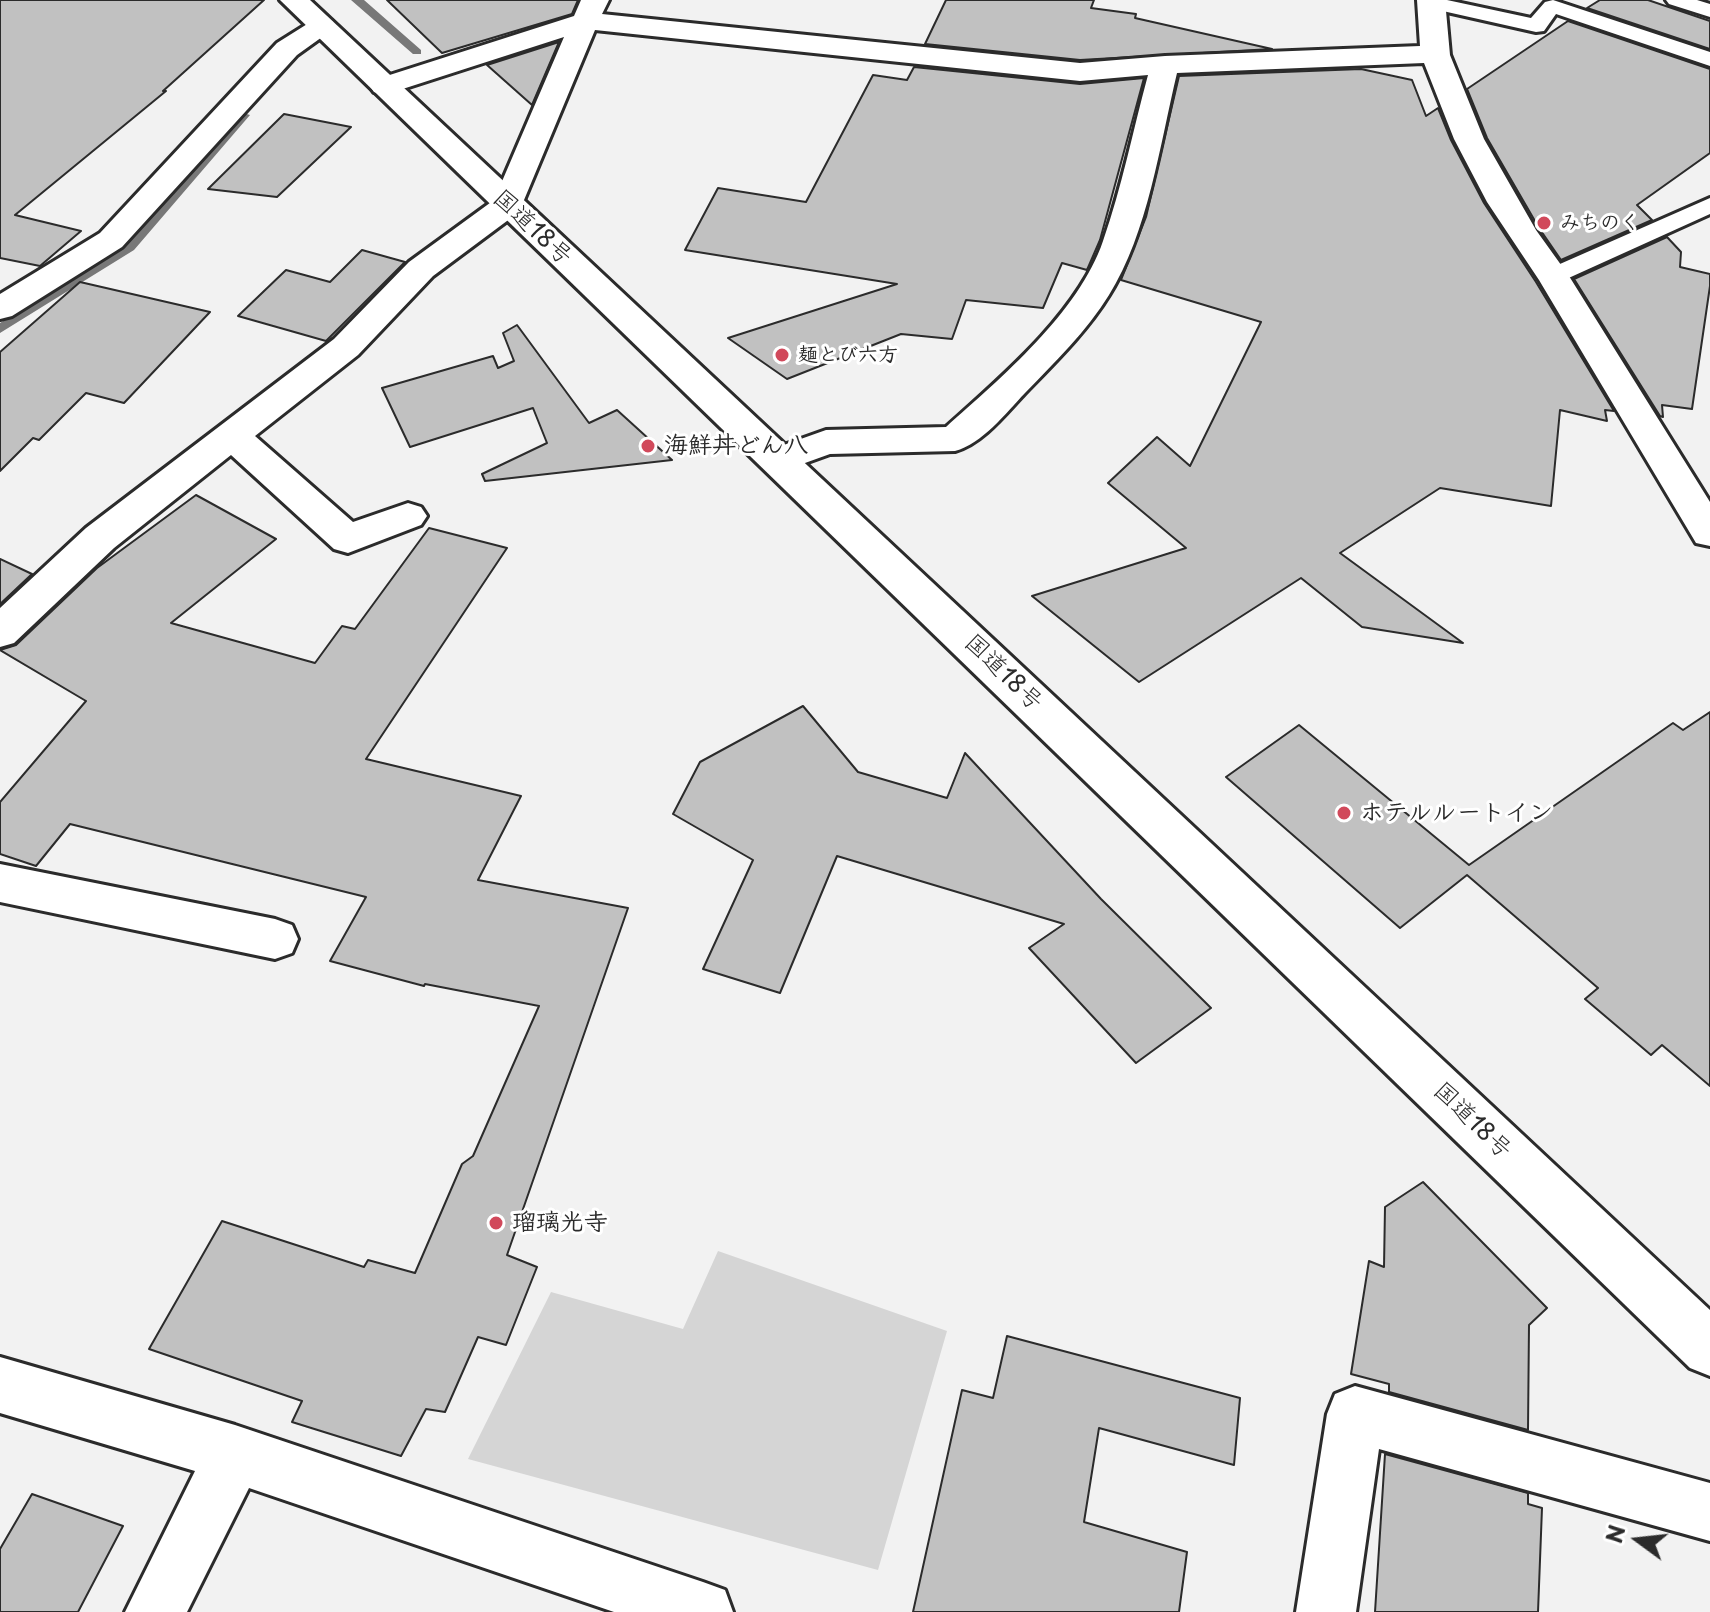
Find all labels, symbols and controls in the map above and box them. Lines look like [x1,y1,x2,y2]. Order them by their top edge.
street label: 国道18号 [486,184,578,272]
place label: みちのく [1560,211,1640,235]
marker: みちのく [1535,214,1553,232]
place label: 麺とび六方 [798,343,898,367]
marker: 麺とび六方 [773,346,791,364]
place label: 海鮮丼どん八 [664,432,808,460]
marker: 海鮮丼どん八 [639,437,657,455]
street label: 国道18号 [958,629,1048,717]
place label: ホテルルートイン [1360,799,1553,827]
marker: ホテルルートイン [1335,804,1353,822]
street label: 国道18号 [1427,1077,1517,1165]
place label: 瑠璃光寺 [512,1209,608,1237]
marker: 瑠璃光寺 [487,1214,505,1232]
north arrow [1598,1500,1678,1580]
text: N [1596,1521,1633,1546]

